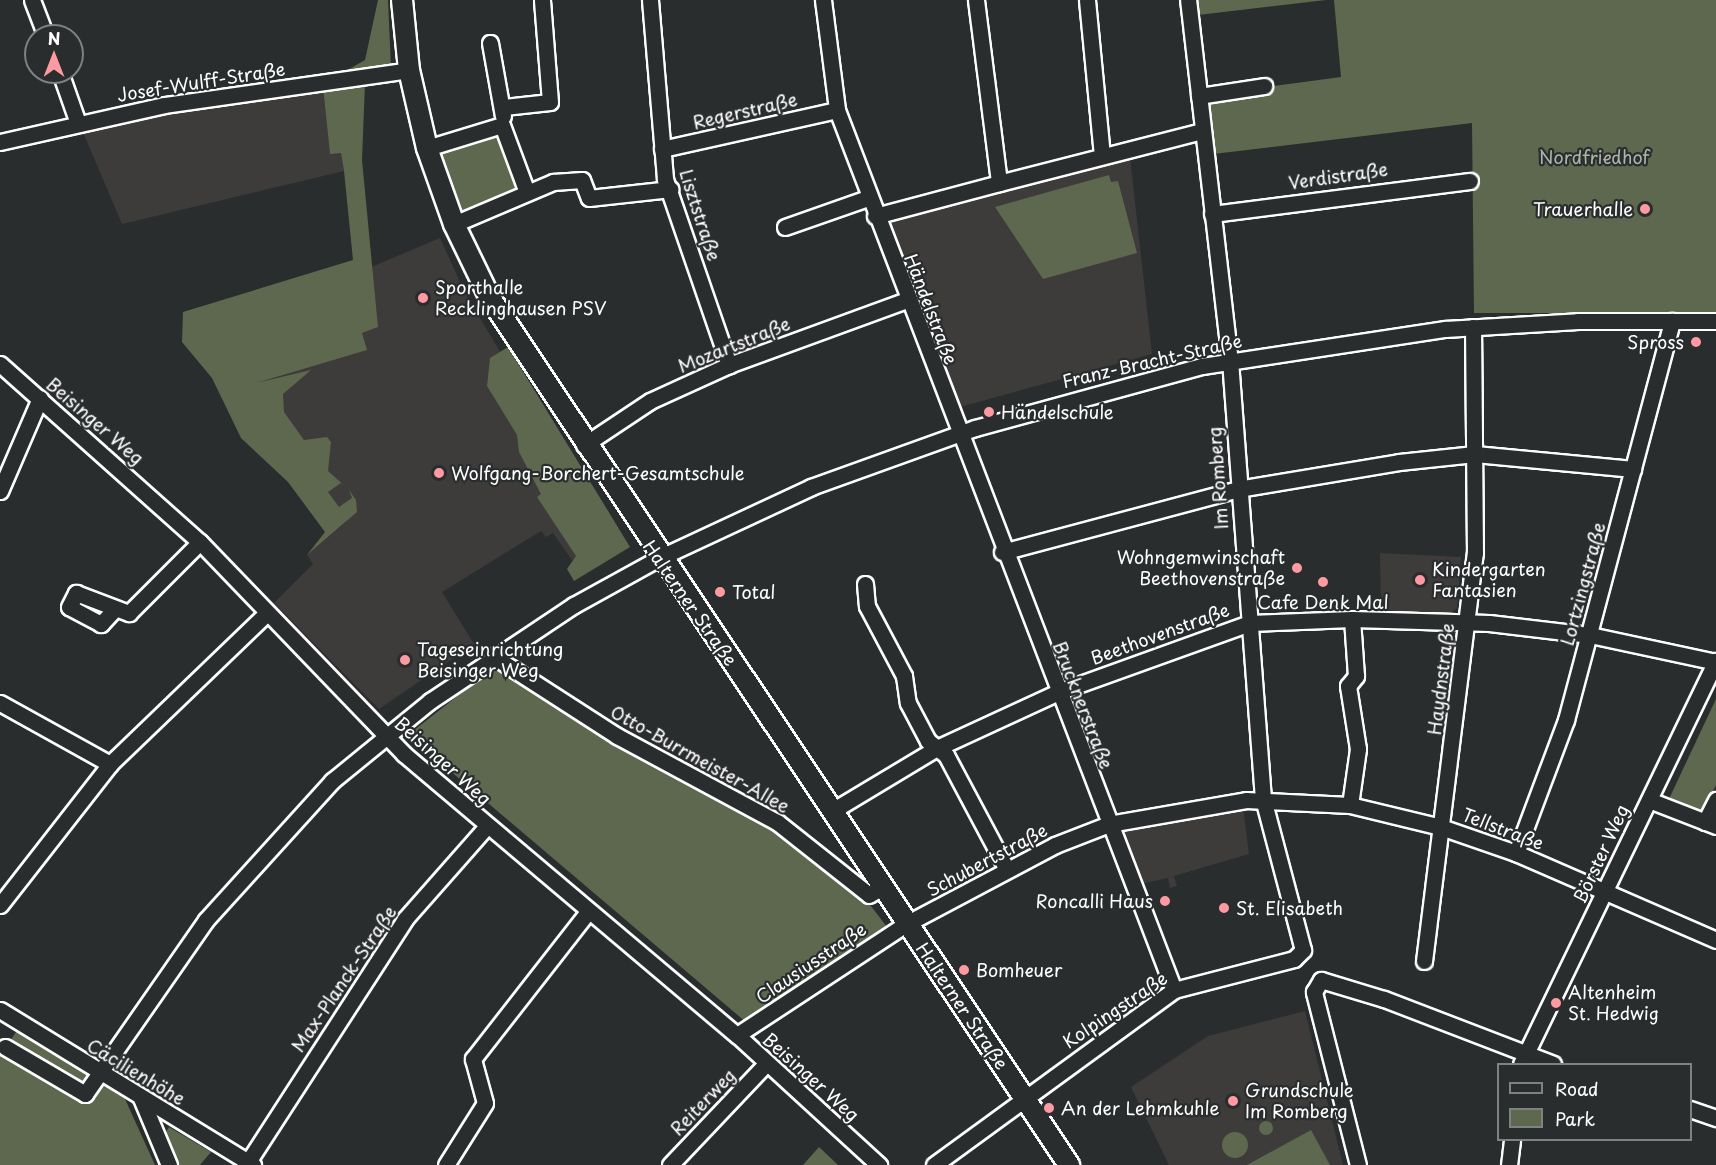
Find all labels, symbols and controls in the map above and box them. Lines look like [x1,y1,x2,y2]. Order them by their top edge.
north arrow [24,24,84,84]
text: N [48,26,60,50]
street label: Josef-Wulff-Straße [115,58,287,106]
street label: Regerstraße [691,89,799,133]
park label: Nordfriedhof [1539,146,1649,168]
street label: Verdistraße [1287,158,1389,194]
street label: Lisztstraße [675,166,725,264]
place label: Trauerhalle [1533,198,1633,220]
marker: Trauerhalle [1638,202,1652,216]
street label: Händelstraße [900,251,962,367]
place label: Sporthalle Recklinghausen PSV [435,277,607,320]
marker: Sporthalle Recklinghausen PSV [416,291,430,305]
street label: Mozartstraße [675,313,793,377]
street label: Franz-Bracht-Straße [1060,330,1244,392]
place label: Spross [1627,331,1684,353]
marker: Spross [1689,335,1703,349]
street label: Beisinger Weg [42,373,148,469]
place label: Händelschule [1001,401,1114,423]
marker: Händelschule [982,405,996,419]
street label: Im Romberg [1204,426,1232,530]
place label: Wolfgang-Borchert-Gesamtschule [451,462,745,484]
marker: Wolfgang-Borchert-Gesamtschule [432,466,446,480]
street label: Lortzingstraße [1556,520,1610,648]
street label: Halterner Straße [638,536,742,670]
place label: Wohngemwinschaft Beethovenstraße [1117,547,1285,590]
place label: Kindergarten Fantasien [1432,559,1546,602]
marker: Wohngemwinschaft Beethovenstraße [1290,561,1304,575]
marker: Kindergarten Fantasien [1413,573,1427,587]
marker: Cafe Denk Mal [1316,575,1330,589]
place label: Total [732,581,775,603]
marker: Total [713,585,727,599]
place label: Cafe Denk Mal [1257,591,1389,613]
street label: Beethovenstraße [1088,599,1232,669]
street label: Haydnstraße [1423,622,1459,736]
street label: Brucknerstraße [1049,638,1117,772]
place label: Tageseinrichtung Beisinger Weg [417,639,563,682]
marker: Tageseinrichtung Beisinger Weg [398,653,412,667]
street label: Otto-Burrmeister-Allee [607,701,793,817]
street label: Beisinger Weg [390,712,496,810]
street label: Börster Weg [1568,800,1634,908]
street label: Tellstraße [1459,804,1547,854]
street label: Schubertstraße [923,819,1051,901]
place label: Roncalli Haus [1034,890,1153,912]
marker: Roncalli Haus [1158,894,1172,908]
place label: St. Elisabeth [1236,897,1344,919]
marker: St. Elisabeth [1217,901,1231,915]
street label: Max-Planck-Straße [287,902,401,1056]
street label: Clausiusstraße [752,918,870,1008]
street label: Halterner Straße [911,938,1013,1074]
place label: Bomheuer [976,959,1062,981]
marker: Bomheuer [957,963,971,977]
street label: Kolpingstraße [1059,967,1171,1053]
place label: Altenheim St. Hedwig [1568,982,1661,1024]
marker: Altenheim St. Hedwig [1549,996,1563,1010]
street label: Beisinger Weg [758,1028,864,1126]
street label: Cäcilienhöhe [83,1034,189,1110]
legend [1497,1063,1692,1141]
street label: Reiterweg [666,1064,740,1140]
text: Road [1555,1075,1599,1102]
place label: Grundschule Im Romberg [1245,1080,1354,1122]
marker: Grundschule Im Romberg [1226,1094,1240,1108]
place label: An der Lehmkuhle [1061,1097,1220,1119]
marker: An der Lehmkuhle [1042,1101,1056,1115]
text: Park [1555,1105,1595,1132]

